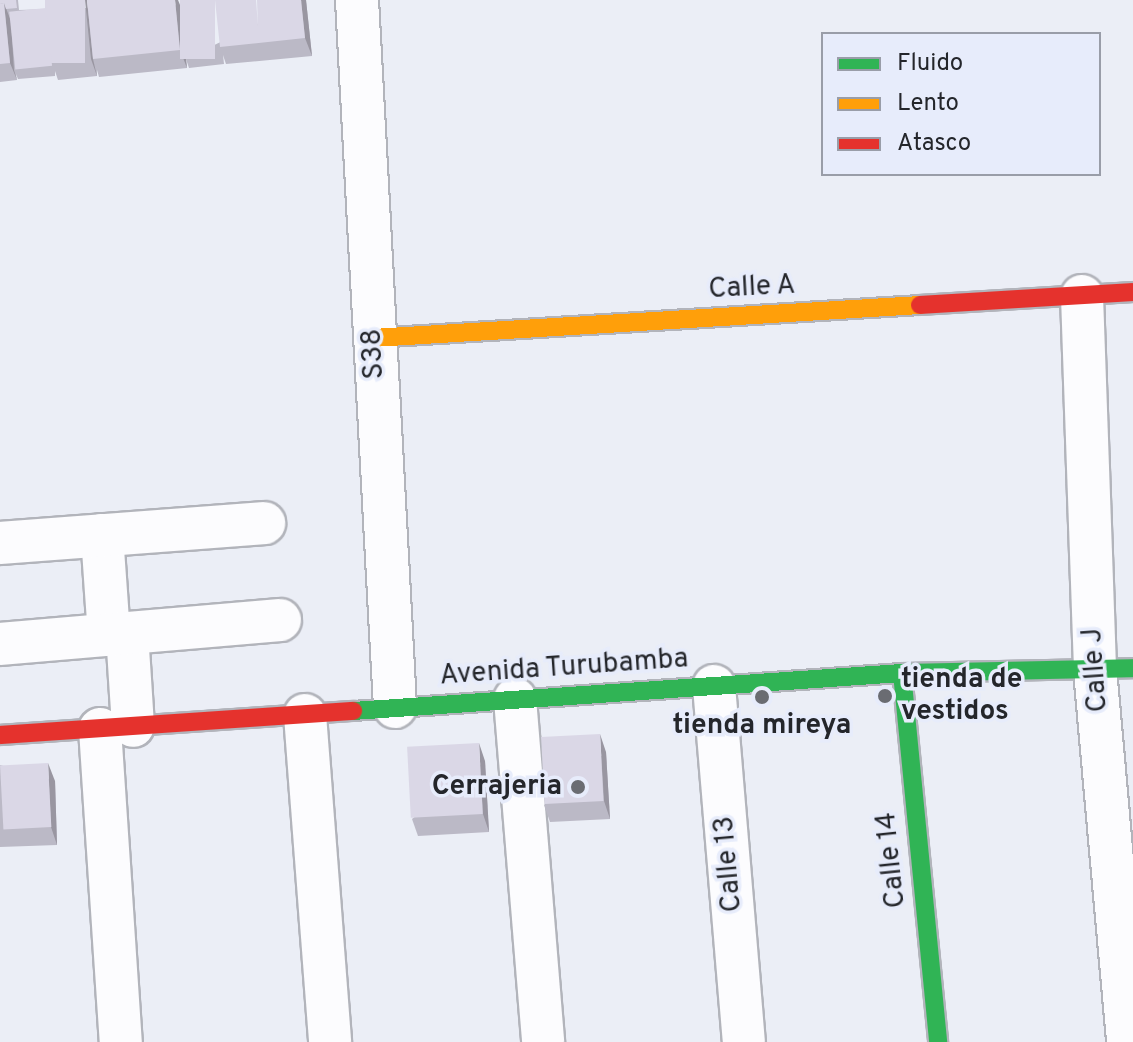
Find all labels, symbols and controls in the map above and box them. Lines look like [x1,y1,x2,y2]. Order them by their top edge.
legend [821,32,1101,176]
text: Fluido [897,49,963,79]
text: Lento [897,89,959,119]
text: Atasco [897,129,971,159]
street label: Calle A [707,269,797,307]
street label: S38 [356,328,392,380]
street label: Calle J [1076,627,1116,713]
street label: Avenida Turubamba [438,643,690,693]
place label: tienda de vestidos [901,663,1022,729]
marker: tienda de vestidos [876,687,894,705]
marker: tienda mireya [753,688,771,706]
place label: tienda mireya [673,709,851,743]
place label: Cerrajeria [432,770,562,804]
marker: Cerrajeria [569,778,587,796]
street label: Calle 14 [870,810,914,910]
street label: Calle 13 [708,814,750,914]

